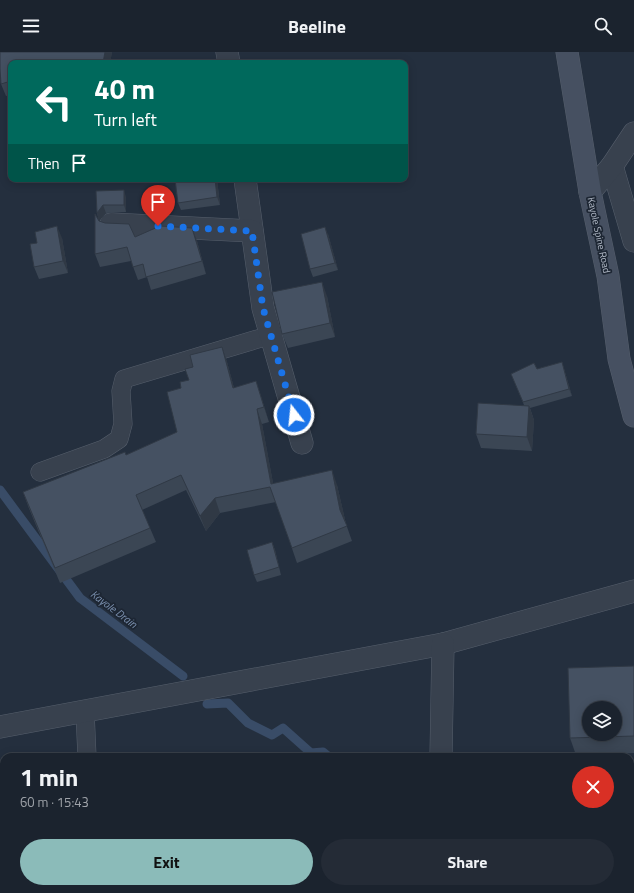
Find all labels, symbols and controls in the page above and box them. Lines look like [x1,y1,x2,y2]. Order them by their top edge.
text: Beeline [288,13,346,40]
icon: menu [20,15,42,37]
icon: search [592,15,614,37]
text: 40 m [94,67,155,110]
icon: left [28,76,80,128]
text: Turn left [94,106,157,133]
text: Then [28,152,60,175]
icon: arrive [68,152,90,174]
pin [141,185,175,226]
icon: arrive [147,191,169,213]
street label: Kayole Spine Road [584,196,614,274]
position arrow [273,394,315,436]
water label: Kayole Drain [87,586,141,632]
map controls [582,701,622,741]
button: layers [582,701,622,741]
text: 1 min [20,759,78,795]
button: close [572,766,614,808]
text: 60 m · 15:43 [20,792,89,812]
button: Exit [20,839,313,885]
button: Share [321,839,614,885]

